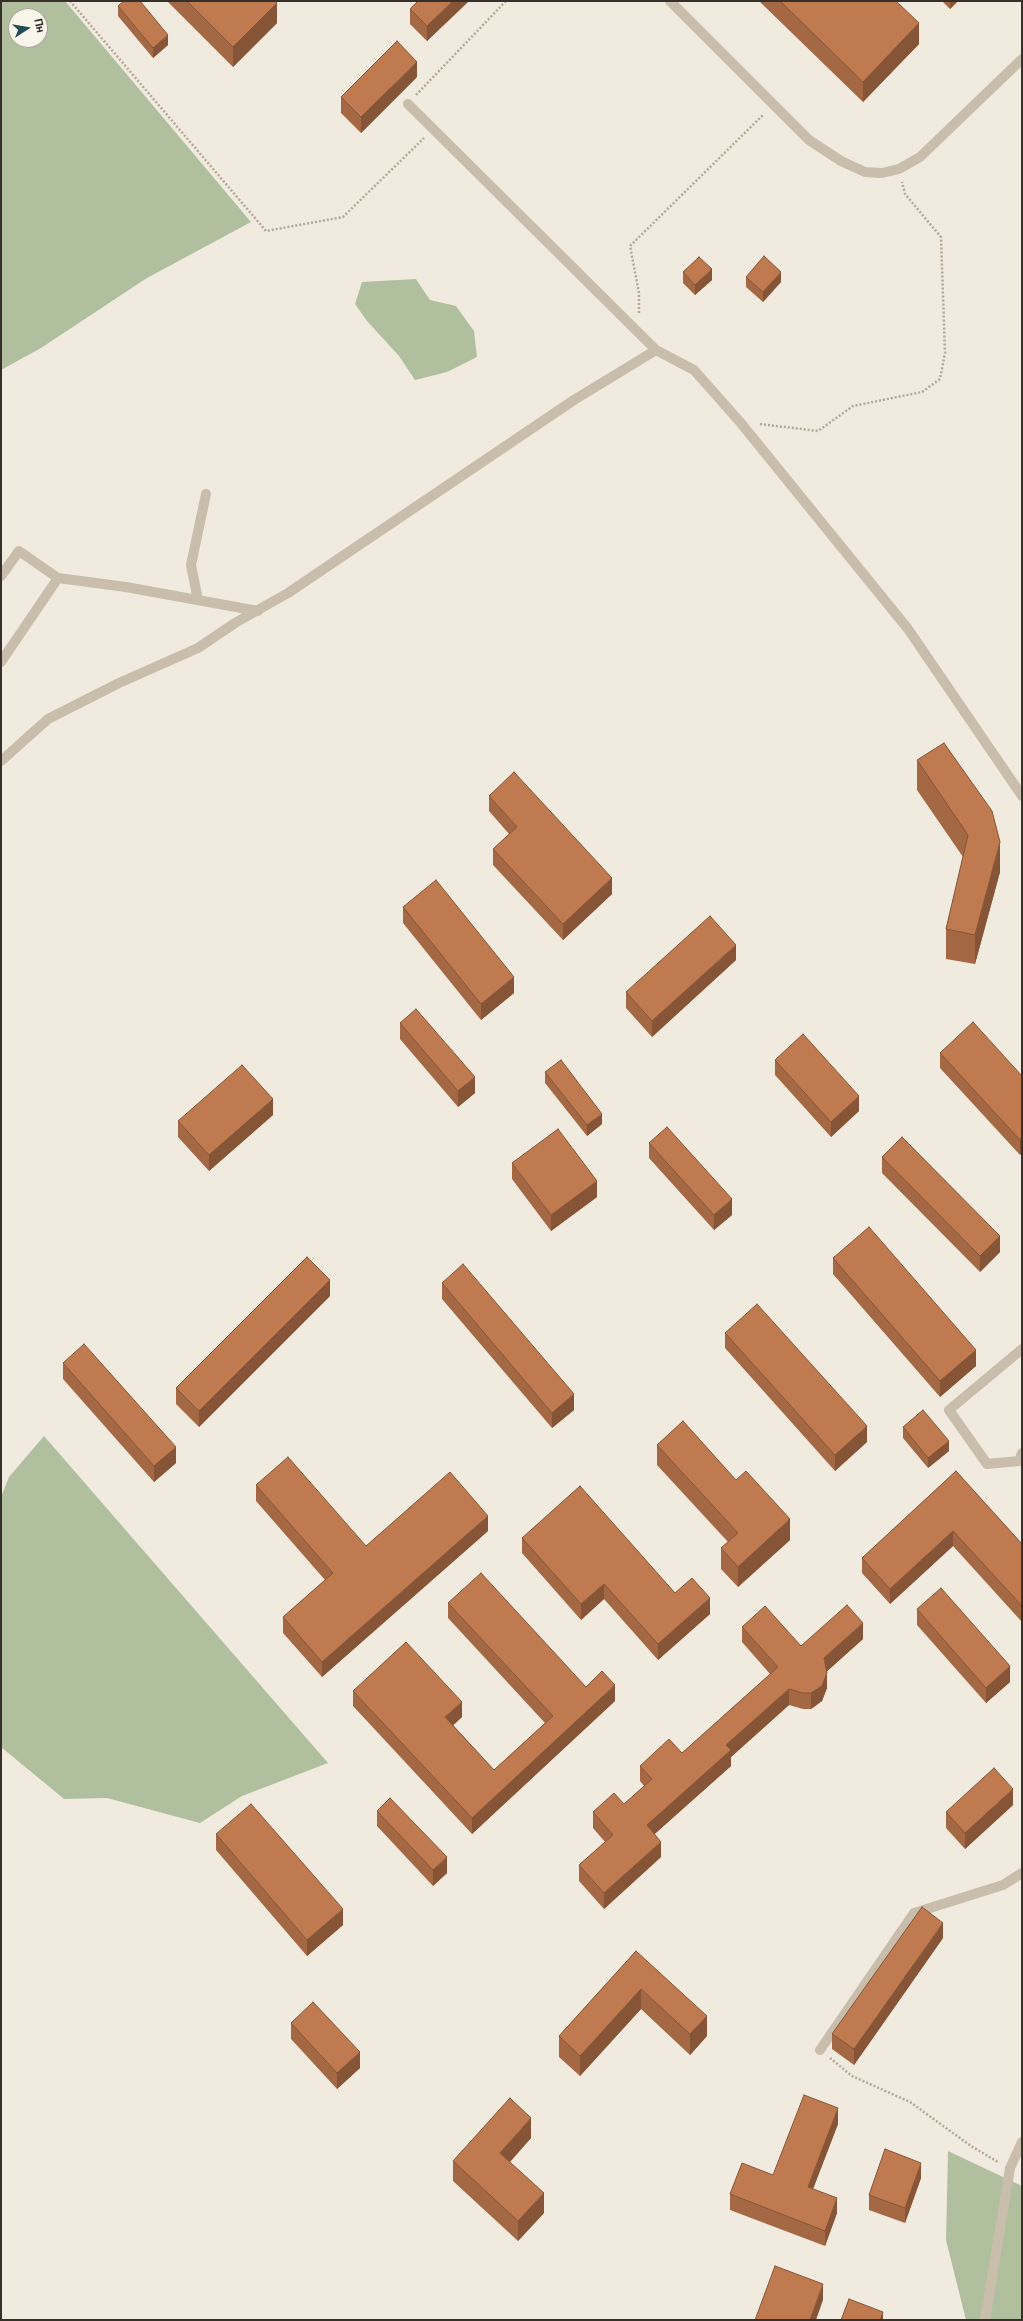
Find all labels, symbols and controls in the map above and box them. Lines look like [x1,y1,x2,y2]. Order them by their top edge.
north arrow [8,8,48,48]
text: Пн [31,17,47,34]

